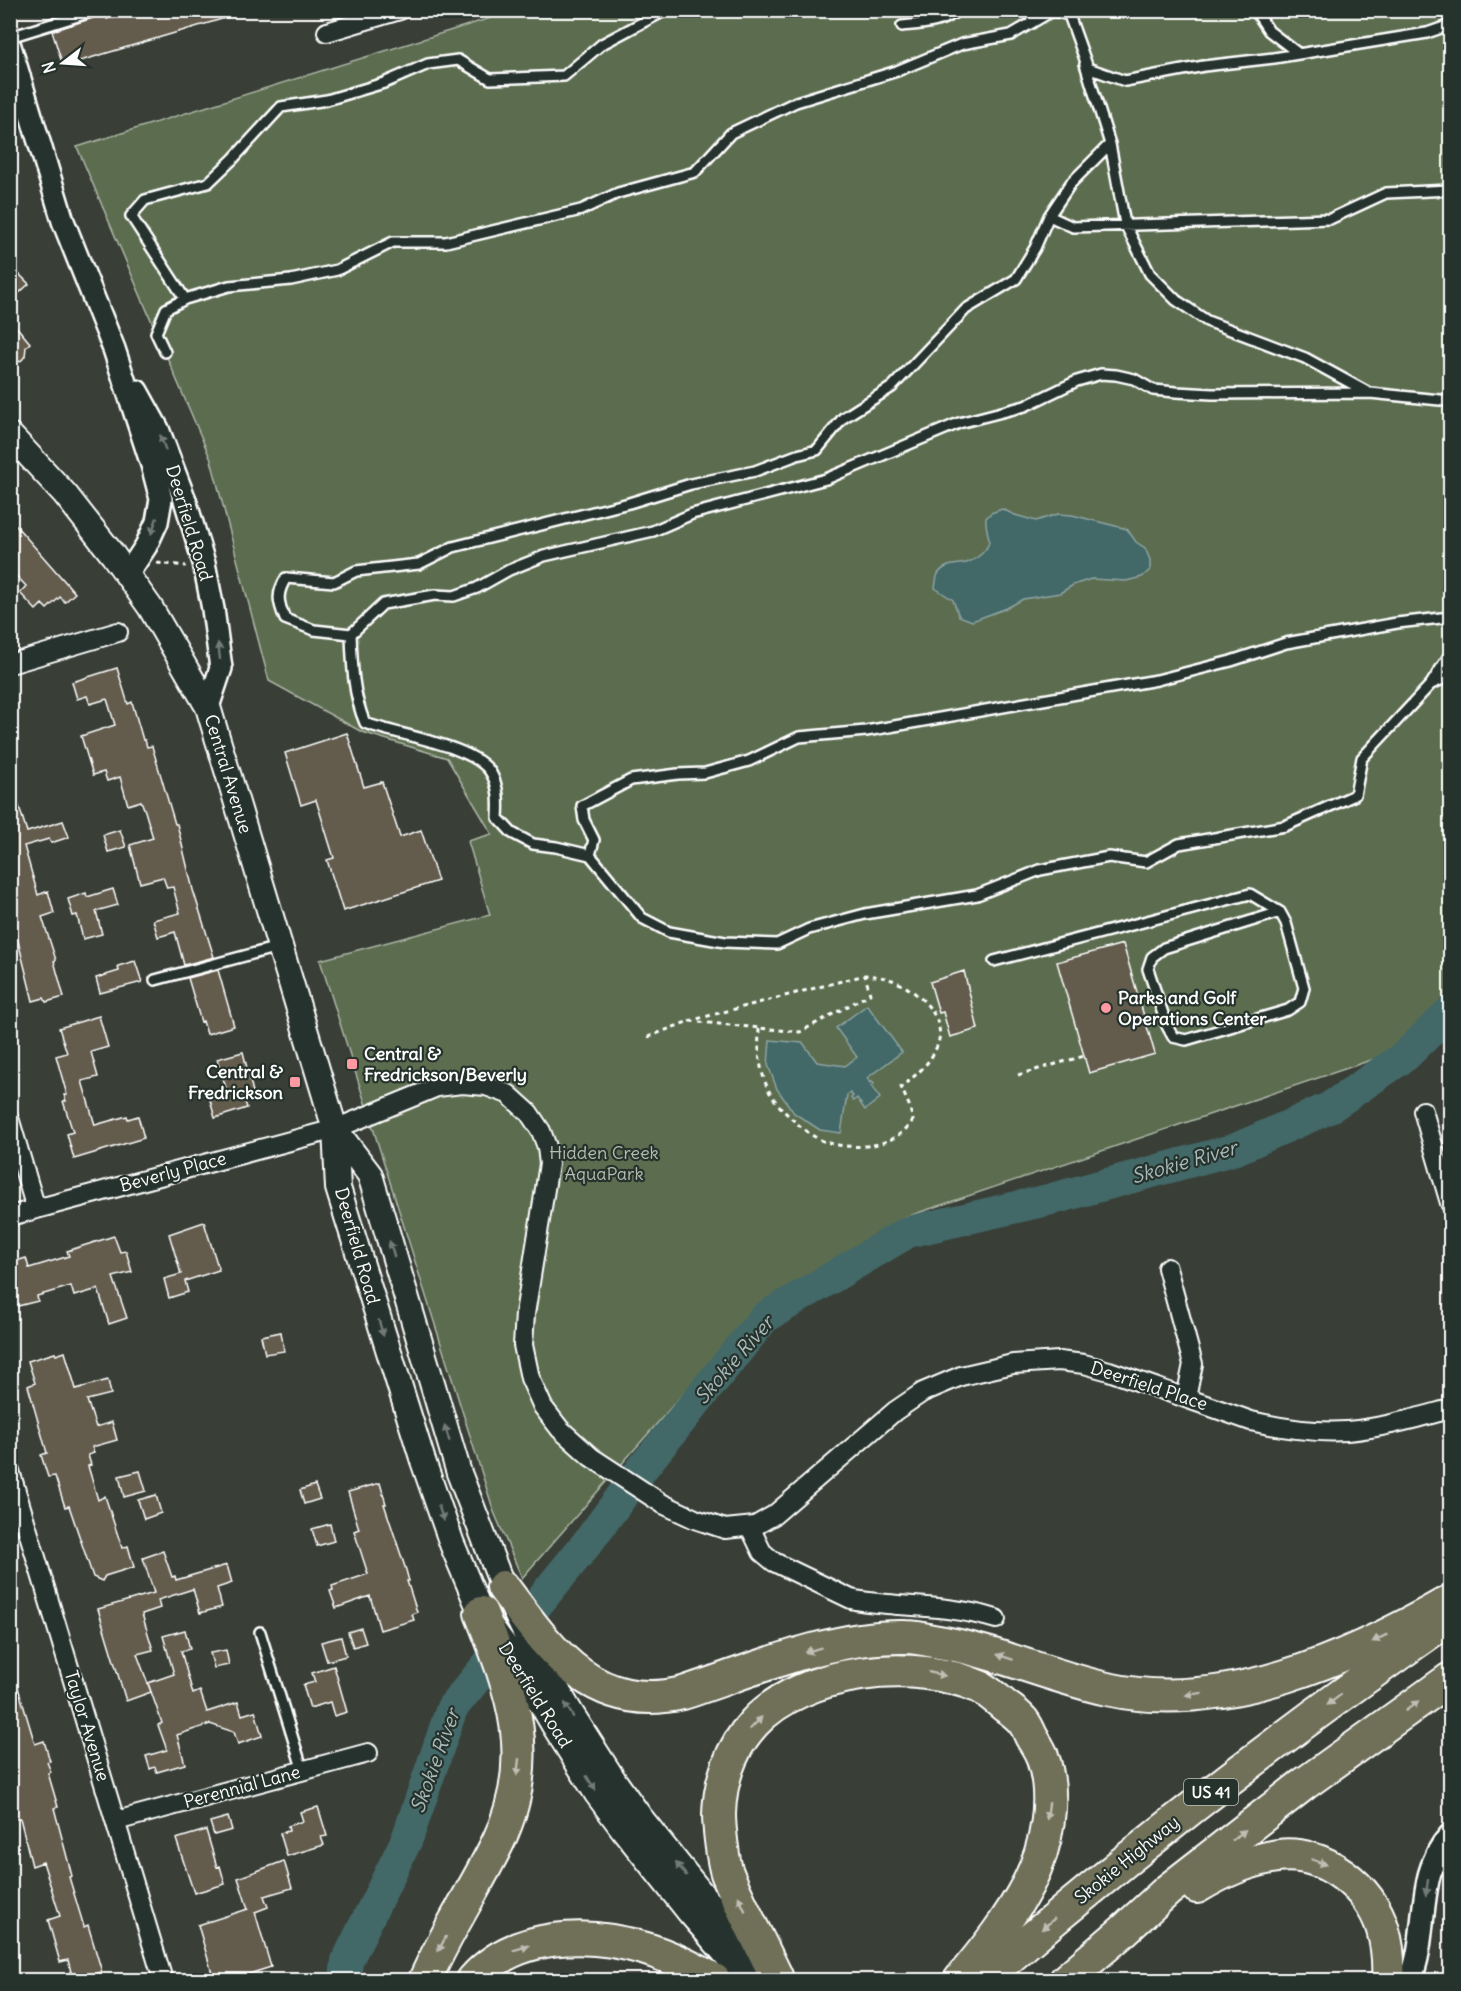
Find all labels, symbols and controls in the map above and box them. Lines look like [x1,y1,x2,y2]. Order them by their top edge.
north arrow [33,33,93,93]
text: N [37,59,60,76]
one-way arrow [158,434,168,452]
street label: Deerfield Road [161,462,218,584]
one-way arrow [149,517,159,535]
one-way arrow [214,641,223,660]
street label: Central Avenue [199,711,258,836]
place label: Parks and Golf Operations Center [1118,986,1267,1030]
marker: Parks and Golf Operations Center [1099,1001,1113,1015]
place label: Central & Fredrickson/Beverly [364,1042,527,1086]
marker: Central & Fredrickson/Beverly [345,1057,359,1071]
place label: Central & Fredrickson [188,1060,284,1104]
marker: Central & Fredrickson [288,1075,302,1089]
water label: Skokie River [1128,1134,1242,1188]
park label: Hidden Creek AquaPark [549,1141,659,1185]
street label: Beverly Place [117,1146,229,1197]
street label: Deerfield Road [330,1185,385,1307]
one-way arrow [387,1240,396,1258]
water label: Skokie River [689,1308,781,1409]
one-way arrow [377,1319,386,1337]
street label: Deerfield Place [1088,1356,1211,1415]
one-way arrow [442,1424,451,1442]
one-way arrow [437,1504,447,1522]
one-way arrow [1372,1633,1389,1643]
street label: Deerfield Road [494,1638,577,1752]
one-way arrow [804,1646,822,1655]
one-way arrow [995,1652,1013,1662]
street label: Taylor Avenue [60,1668,115,1784]
one-way arrow [928,1670,947,1680]
one-way arrow [1185,1689,1204,1698]
one-way arrow [1326,1694,1342,1706]
one-way arrow [1404,1700,1420,1712]
one-way arrow [564,1702,575,1718]
water label: Skokie River [404,1703,466,1816]
one-way arrow [749,1715,763,1730]
one-way arrow [513,1757,523,1776]
street label: Perennial Lane [181,1760,303,1813]
one-way arrow [585,1775,596,1791]
road number: US 41 [1184,1779,1238,1805]
one-way arrow [1044,1801,1053,1820]
street label: Skokie Highway [1070,1810,1184,1909]
one-way arrow [1231,1828,1247,1841]
one-way arrow [1310,1858,1328,1868]
one-way arrow [675,1861,688,1877]
one-way arrow [1422,1877,1432,1896]
one-way arrow [737,1894,747,1912]
one-way arrow [1040,1918,1056,1931]
one-way arrow [437,1936,447,1953]
one-way arrow [512,1943,530,1953]

